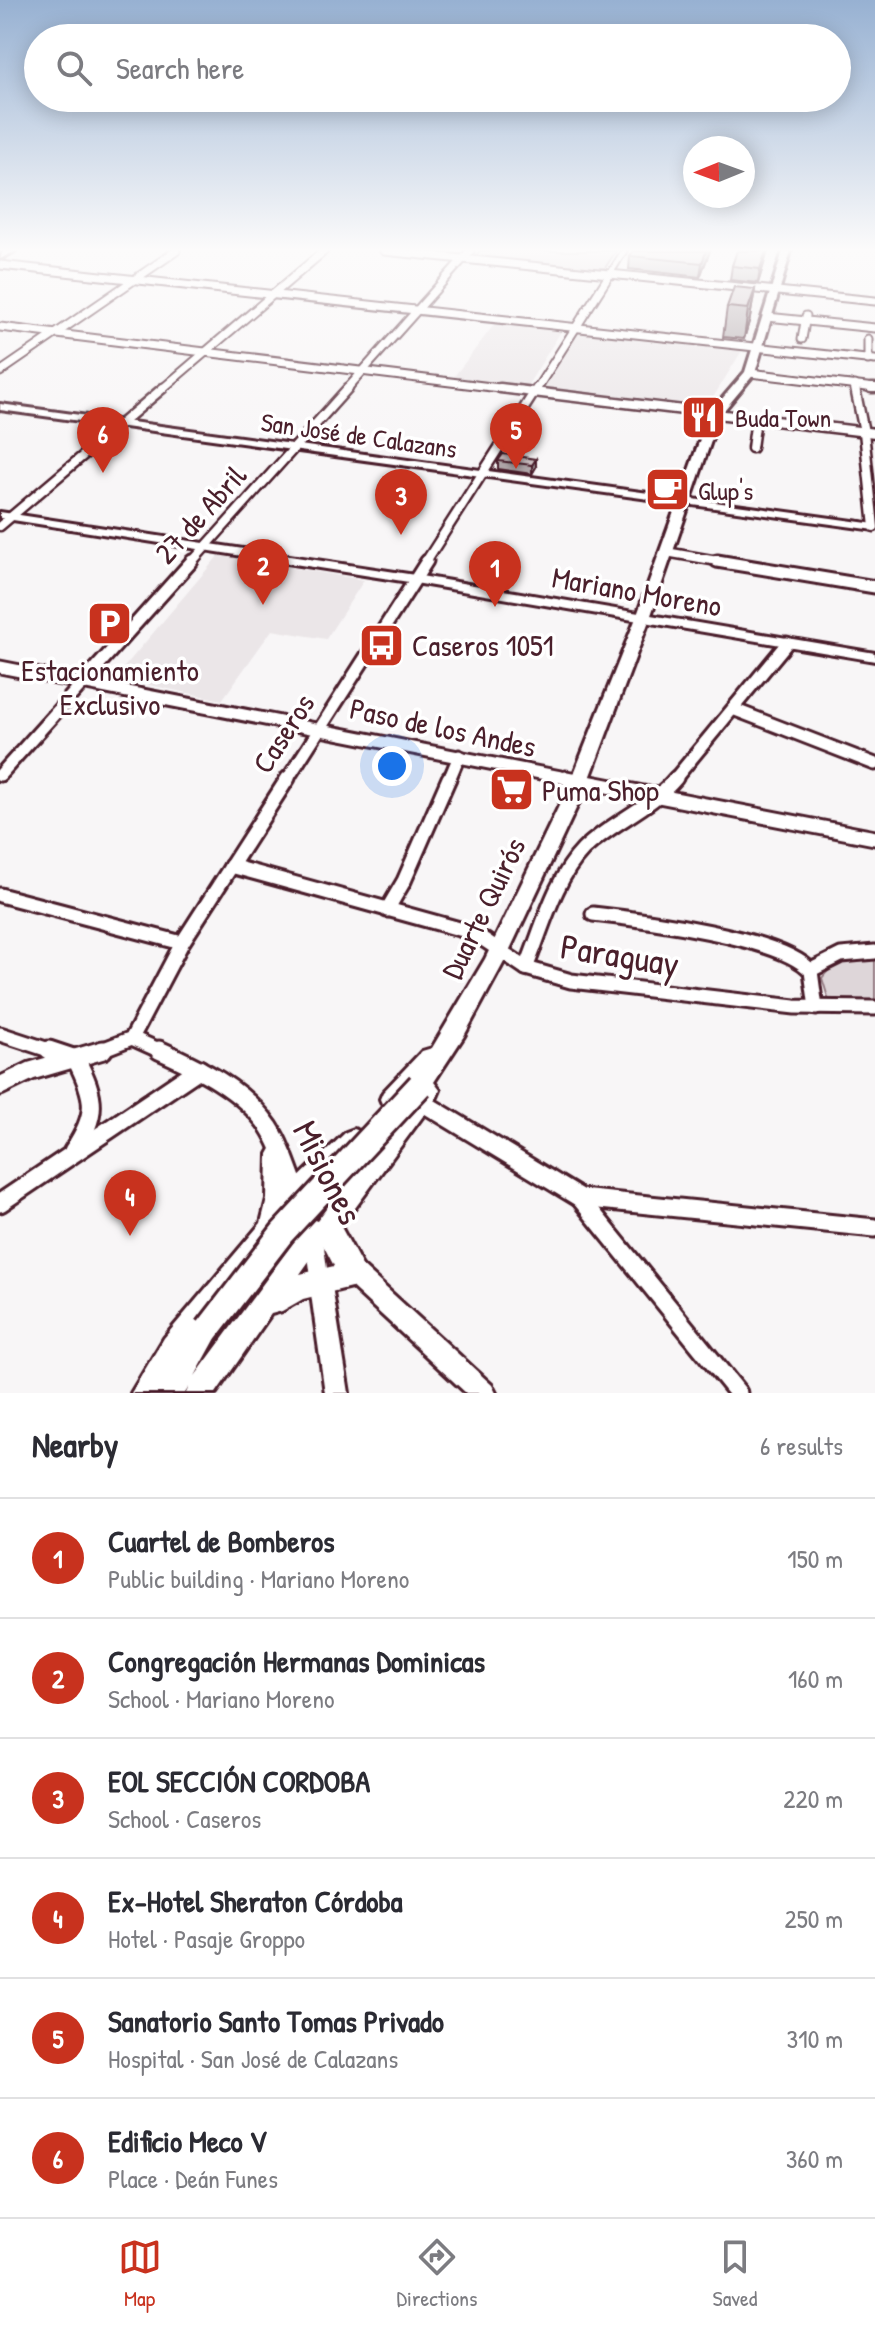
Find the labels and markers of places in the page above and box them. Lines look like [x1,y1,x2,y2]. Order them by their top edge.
restaurant icon: Buda Town [680,393,728,441]
place label: Buda Town [735,400,831,435]
pin: 5 [490,403,542,469]
pin: 6 [77,407,129,473]
cafe icon: Glup's [643,466,691,514]
pin: 3 [375,469,427,535]
place label: Glup's [698,473,753,508]
pin: 2 [237,539,289,605]
pin: 1 [469,541,521,607]
parking icon: Estacionamiento Exclusivo [86,600,134,648]
bus stop icon: Caseros 1051 [357,621,405,669]
place label: Caseros 1051 [412,625,554,665]
place label: Estacionamiento Exclusivo [21,650,199,724]
supermarket icon: Puma Shop [487,766,535,814]
place label: Puma Shop [542,770,659,810]
pin: 4 [104,1170,156,1236]

